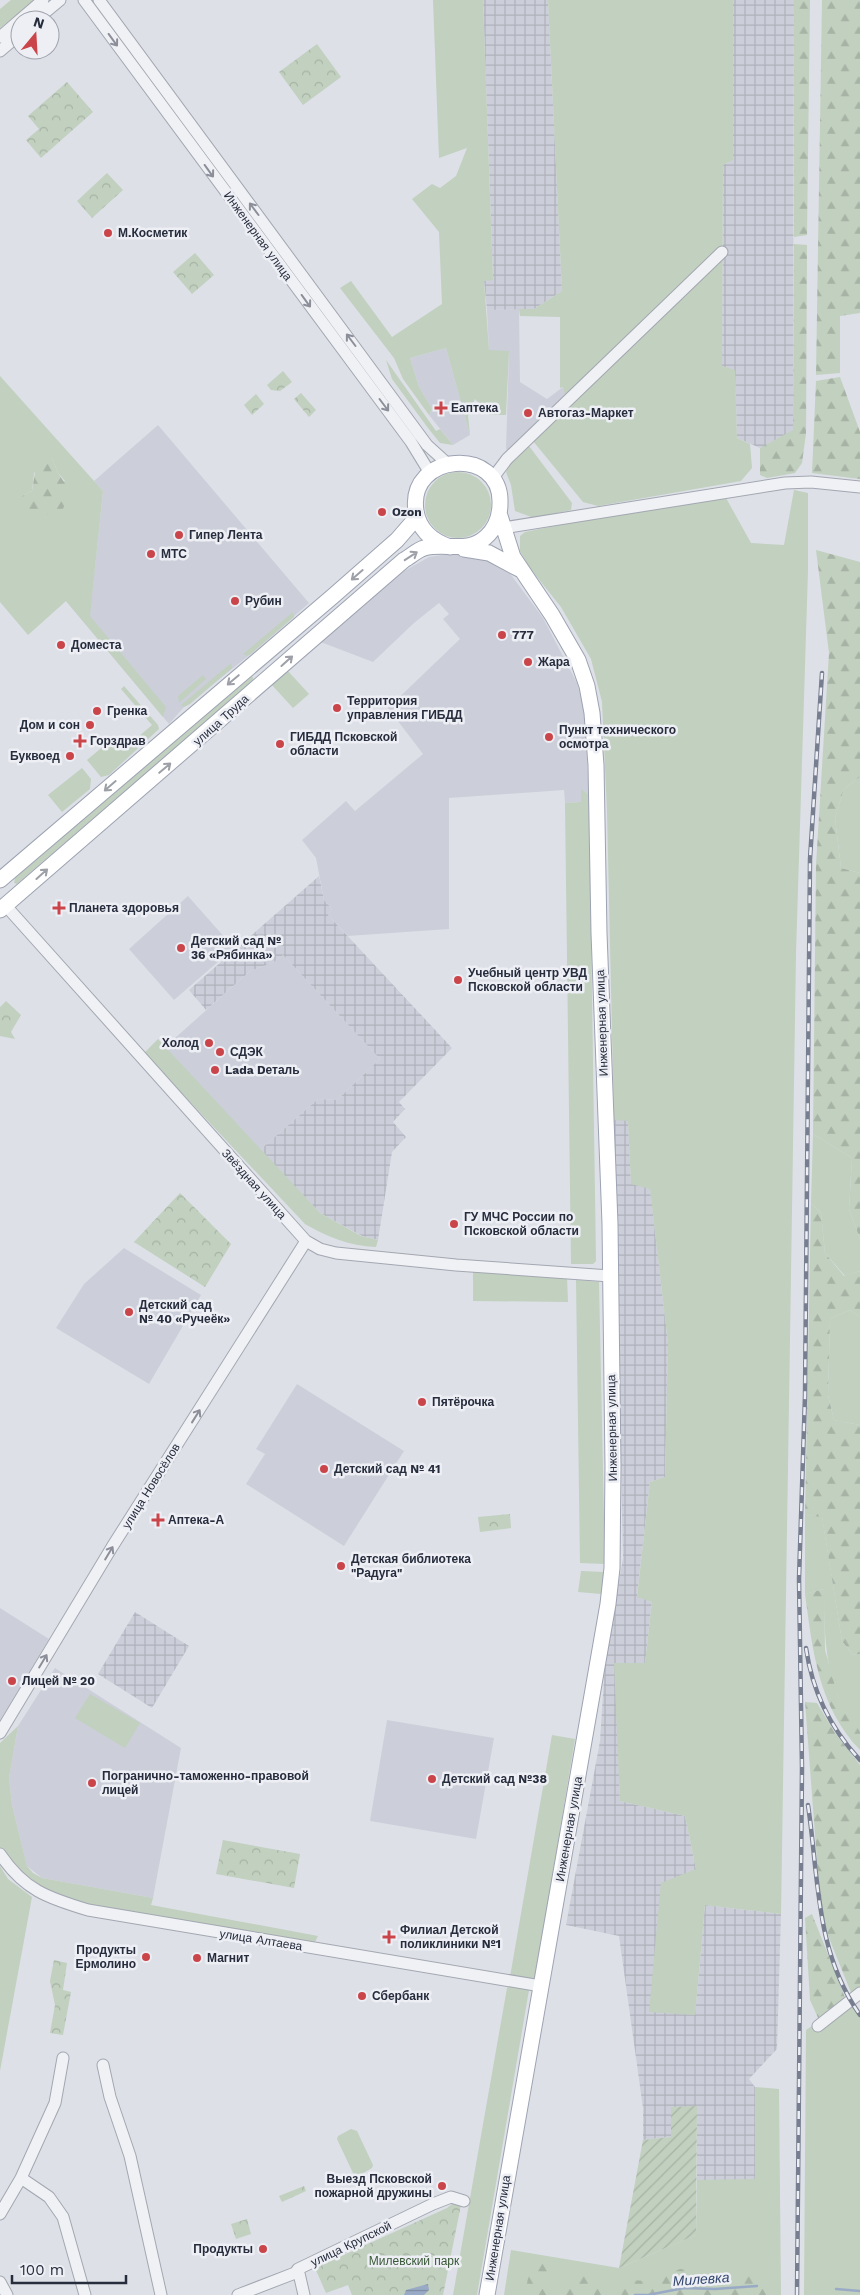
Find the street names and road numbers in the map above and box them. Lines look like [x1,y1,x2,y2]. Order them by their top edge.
street label: Инженерная улица [221,189,295,284]
street label: улица Труда [190,691,252,748]
street label: Инженерная улица [593,969,611,1077]
street label: Звёздная улица [219,1146,289,1222]
street label: Инженерная улица [604,1374,620,1482]
street label: улица Новосёлов [119,1441,183,1531]
street label: Инженерная улица [553,1775,585,1883]
street label: улица Алтаева [219,1927,304,1954]
street label: Инженерная улица [483,2174,513,2282]
street label: улица Крупской [308,2218,394,2270]

